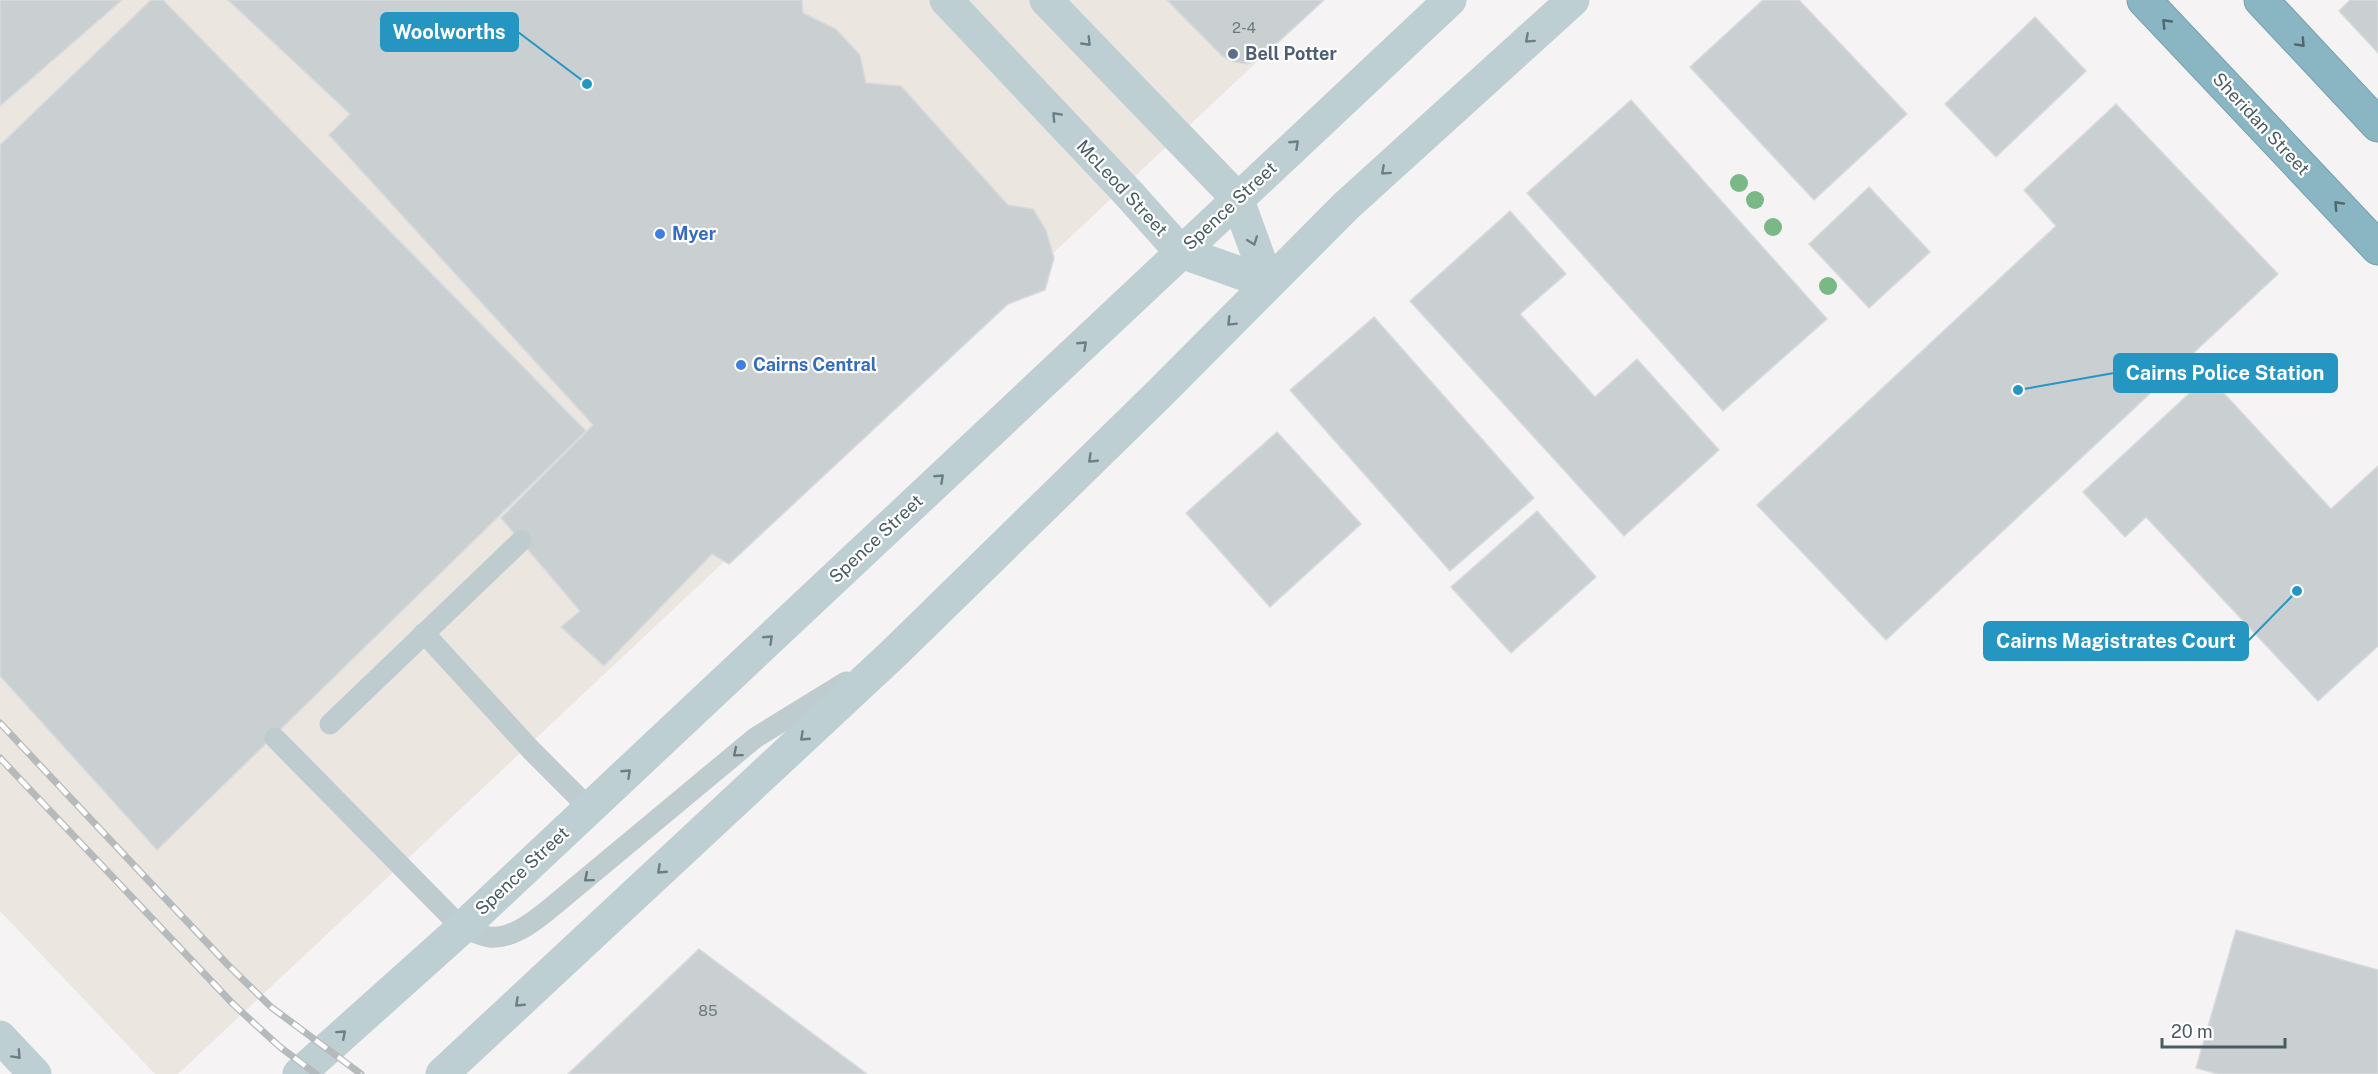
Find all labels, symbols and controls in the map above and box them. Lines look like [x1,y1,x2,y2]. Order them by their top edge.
callout: Woolworths [381,13,518,51]
house number: 2-4 [1232,19,1256,36]
text: Woolworths [392,20,506,44]
one-way arrow [2162,20,2173,30]
one-way arrow [1525,32,1536,43]
one-way arrow [1080,34,1091,45]
one-way arrow [2294,36,2305,46]
place label: Bell Potter [1245,43,1337,64]
marker: Bell Potter [1226,47,1240,61]
street label: Sheridan Street [2209,68,2314,179]
one-way arrow [1052,113,1063,124]
street label: McLeod Street [1073,135,1172,240]
one-way arrow [1289,140,1299,151]
street label: Spence Street [1179,157,1281,254]
one-way arrow [1382,164,1392,175]
one-way arrow [2334,202,2345,212]
place label: Myer [672,223,717,244]
marker: Myer [653,227,667,241]
one-way arrow [1245,235,1258,246]
one-way arrow [1227,314,1238,325]
one-way arrow [1075,341,1086,352]
place label: Cairns Central [753,354,877,375]
callout: Cairns Police Station [2114,354,2337,392]
marker: Cairns Central [734,358,748,372]
text: Cairns Police Station [2126,361,2324,385]
one-way arrow [1089,452,1099,463]
one-way arrow [934,474,944,485]
street label: Spence Street [825,490,927,587]
callout: Cairns Magistrates Court [1984,622,2248,660]
text: Cairns Magistrates Court [1996,629,2236,653]
one-way arrow [762,635,772,646]
one-way arrow [800,730,811,741]
one-way arrow [733,745,744,756]
one-way arrow [619,769,630,780]
street label: Spence Street [471,822,573,919]
one-way arrow [658,863,668,874]
one-way arrow [584,870,595,881]
one-way arrow [515,996,525,1007]
house number: 85 [698,1002,718,1019]
scale bar [2162,1011,2285,1049]
text: 20 m [2171,1021,2213,1042]
one-way arrow [335,1030,346,1041]
one-way arrow [10,1049,21,1059]

